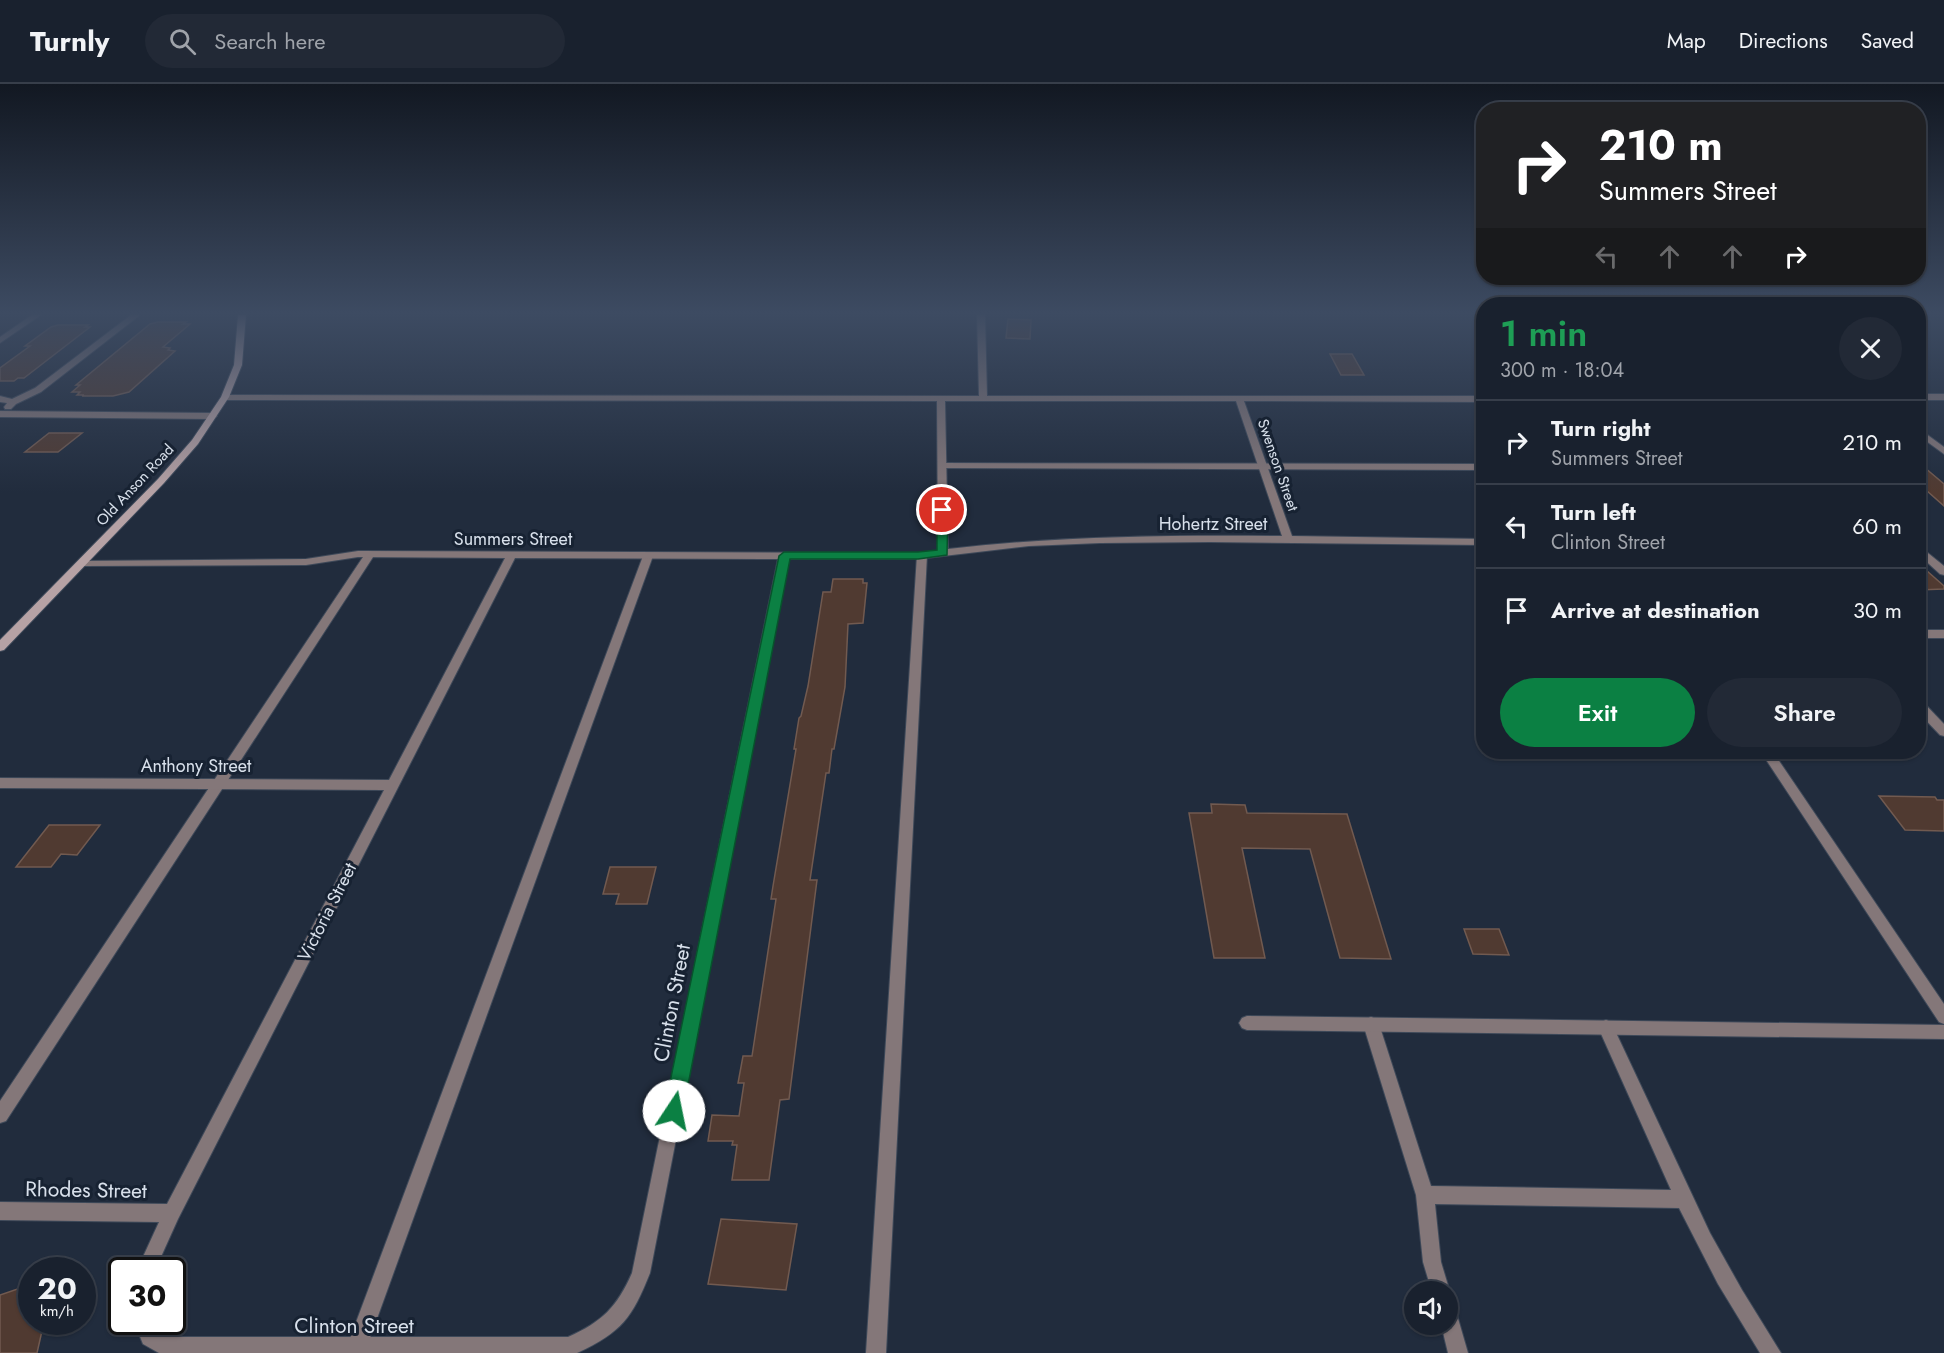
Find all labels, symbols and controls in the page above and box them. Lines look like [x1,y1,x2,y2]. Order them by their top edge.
search box [145,14,565,68]
text: Turnly [30,21,109,62]
icon: search [166,25,199,58]
text: Search here [214,25,326,57]
text: Map [1667,26,1706,56]
text: Directions [1739,26,1828,56]
text: Saved [1861,26,1914,56]
text: 210 m [1599,115,1723,176]
icon: right [1500,126,1578,204]
text: Summers Street [1599,171,1777,210]
icon: left [1590,240,1623,273]
icon: ahead [1653,240,1686,273]
icon: ahead [1716,240,1749,273]
icon: right [1779,240,1812,273]
text: 1 min [1500,307,1587,359]
button: close [1839,317,1902,380]
text: 300 m · 18:04 [1500,356,1624,385]
text: Turn right [1551,412,1651,444]
street label: Swenson Street [1252,416,1304,514]
icon: right [1500,426,1533,459]
text: 210 m [1843,426,1902,458]
street label: Old Anson Road [91,439,179,531]
text: Summers Street [1551,444,1683,473]
pin [916,484,967,535]
icon: arrive [925,493,958,526]
text: Turn left [1551,496,1636,528]
icon: left [1500,510,1533,543]
text: 60 m [1852,510,1902,542]
street label: Hohertz Street [1159,511,1268,537]
street label: Summers Street [454,526,573,552]
text: Clinton Street [1551,528,1665,557]
icon: arrive [1500,594,1533,627]
text: Arrive at destination [1551,594,1760,626]
text: 30 m [1853,594,1902,626]
button: Exit [1500,678,1695,747]
button: Share [1707,678,1902,747]
street label: Anthony Street [141,753,252,779]
street label: Victoria Street [291,858,363,966]
street label: Clinton Street [646,941,698,1065]
position arrow [642,1079,706,1143]
street label: Rhodes Street [25,1174,147,1206]
speed limit sign: 30 [108,1257,186,1335]
text: 20 [37,1267,77,1310]
map controls [1404,1281,1458,1335]
button: sound [1404,1281,1458,1335]
text: km/h [40,1300,74,1322]
street label: Clinton Street [294,1311,414,1341]

